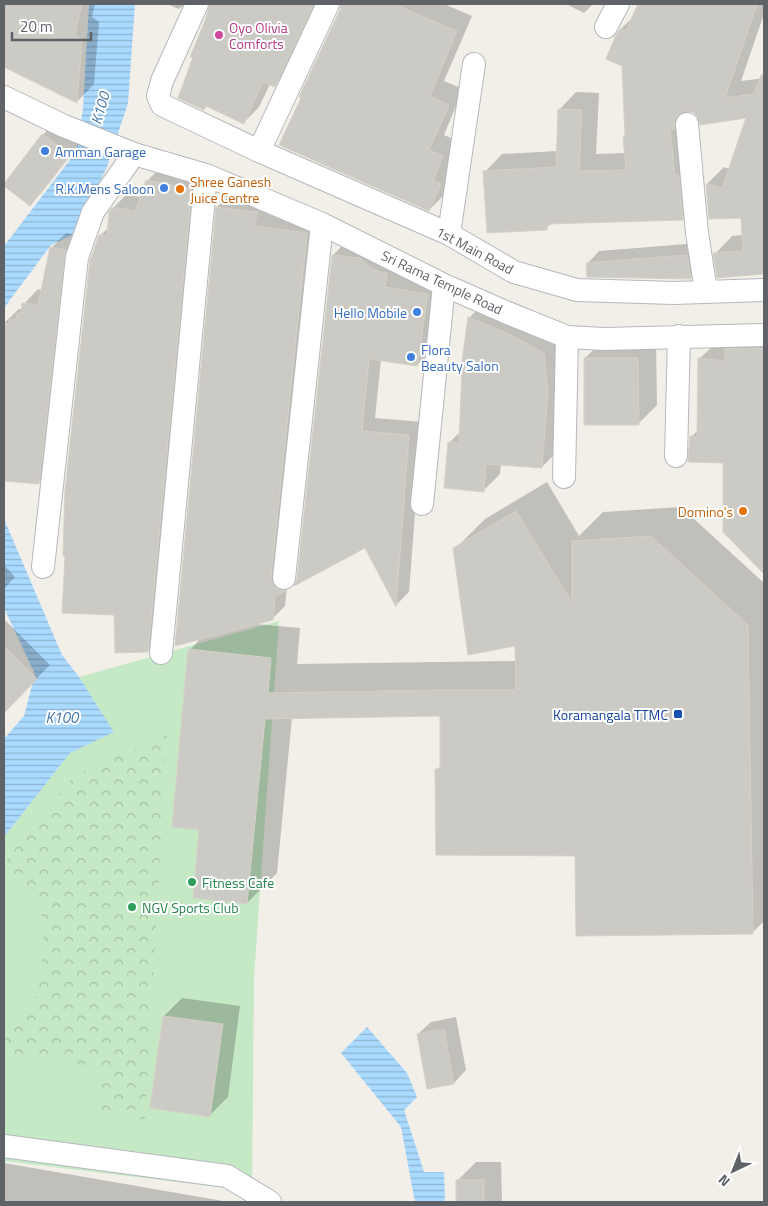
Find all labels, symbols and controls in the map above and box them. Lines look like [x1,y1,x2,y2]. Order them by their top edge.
scale bar [12,10,91,42]
text: 20 m [20,15,53,38]
place label: Oyo Olivia Comforts [229,17,288,54]
marker: Oyo Olivia Comforts [213,29,225,41]
water label: K100 [84,87,116,127]
place label: Amman Garage [55,141,146,162]
marker: Amman Garage [39,145,51,157]
place label: Shree Ganesh Juice Centre [190,171,271,208]
place label: R.K.Mens Saloon [55,178,154,199]
marker: R.K.Mens Saloon [158,182,170,194]
marker: Shree Ganesh Juice Centre [174,183,186,195]
street label: 1st Main Road [433,221,517,279]
street label: Sri Rama Temple Road [378,245,506,319]
place label: Hello Mobile [334,302,407,323]
marker: Hello Mobile [411,306,423,318]
place label: Flora Beauty Salon [421,339,499,376]
marker: Flora Beauty Salon [405,351,417,363]
place label: Domino's [678,501,733,522]
marker: Domino's [737,505,749,517]
place label: Koramangala TTMC [553,704,668,725]
water label: K100 [45,706,80,729]
marker: Koramangala TTMC [672,708,684,720]
place label: Fitness Cafe [202,872,274,893]
marker: Fitness Cafe [186,876,198,888]
place label: NGV Sports Club [142,897,239,918]
marker: NGV Sports Club [126,901,138,913]
north arrow [708,1146,758,1196]
text: N [713,1170,735,1192]

